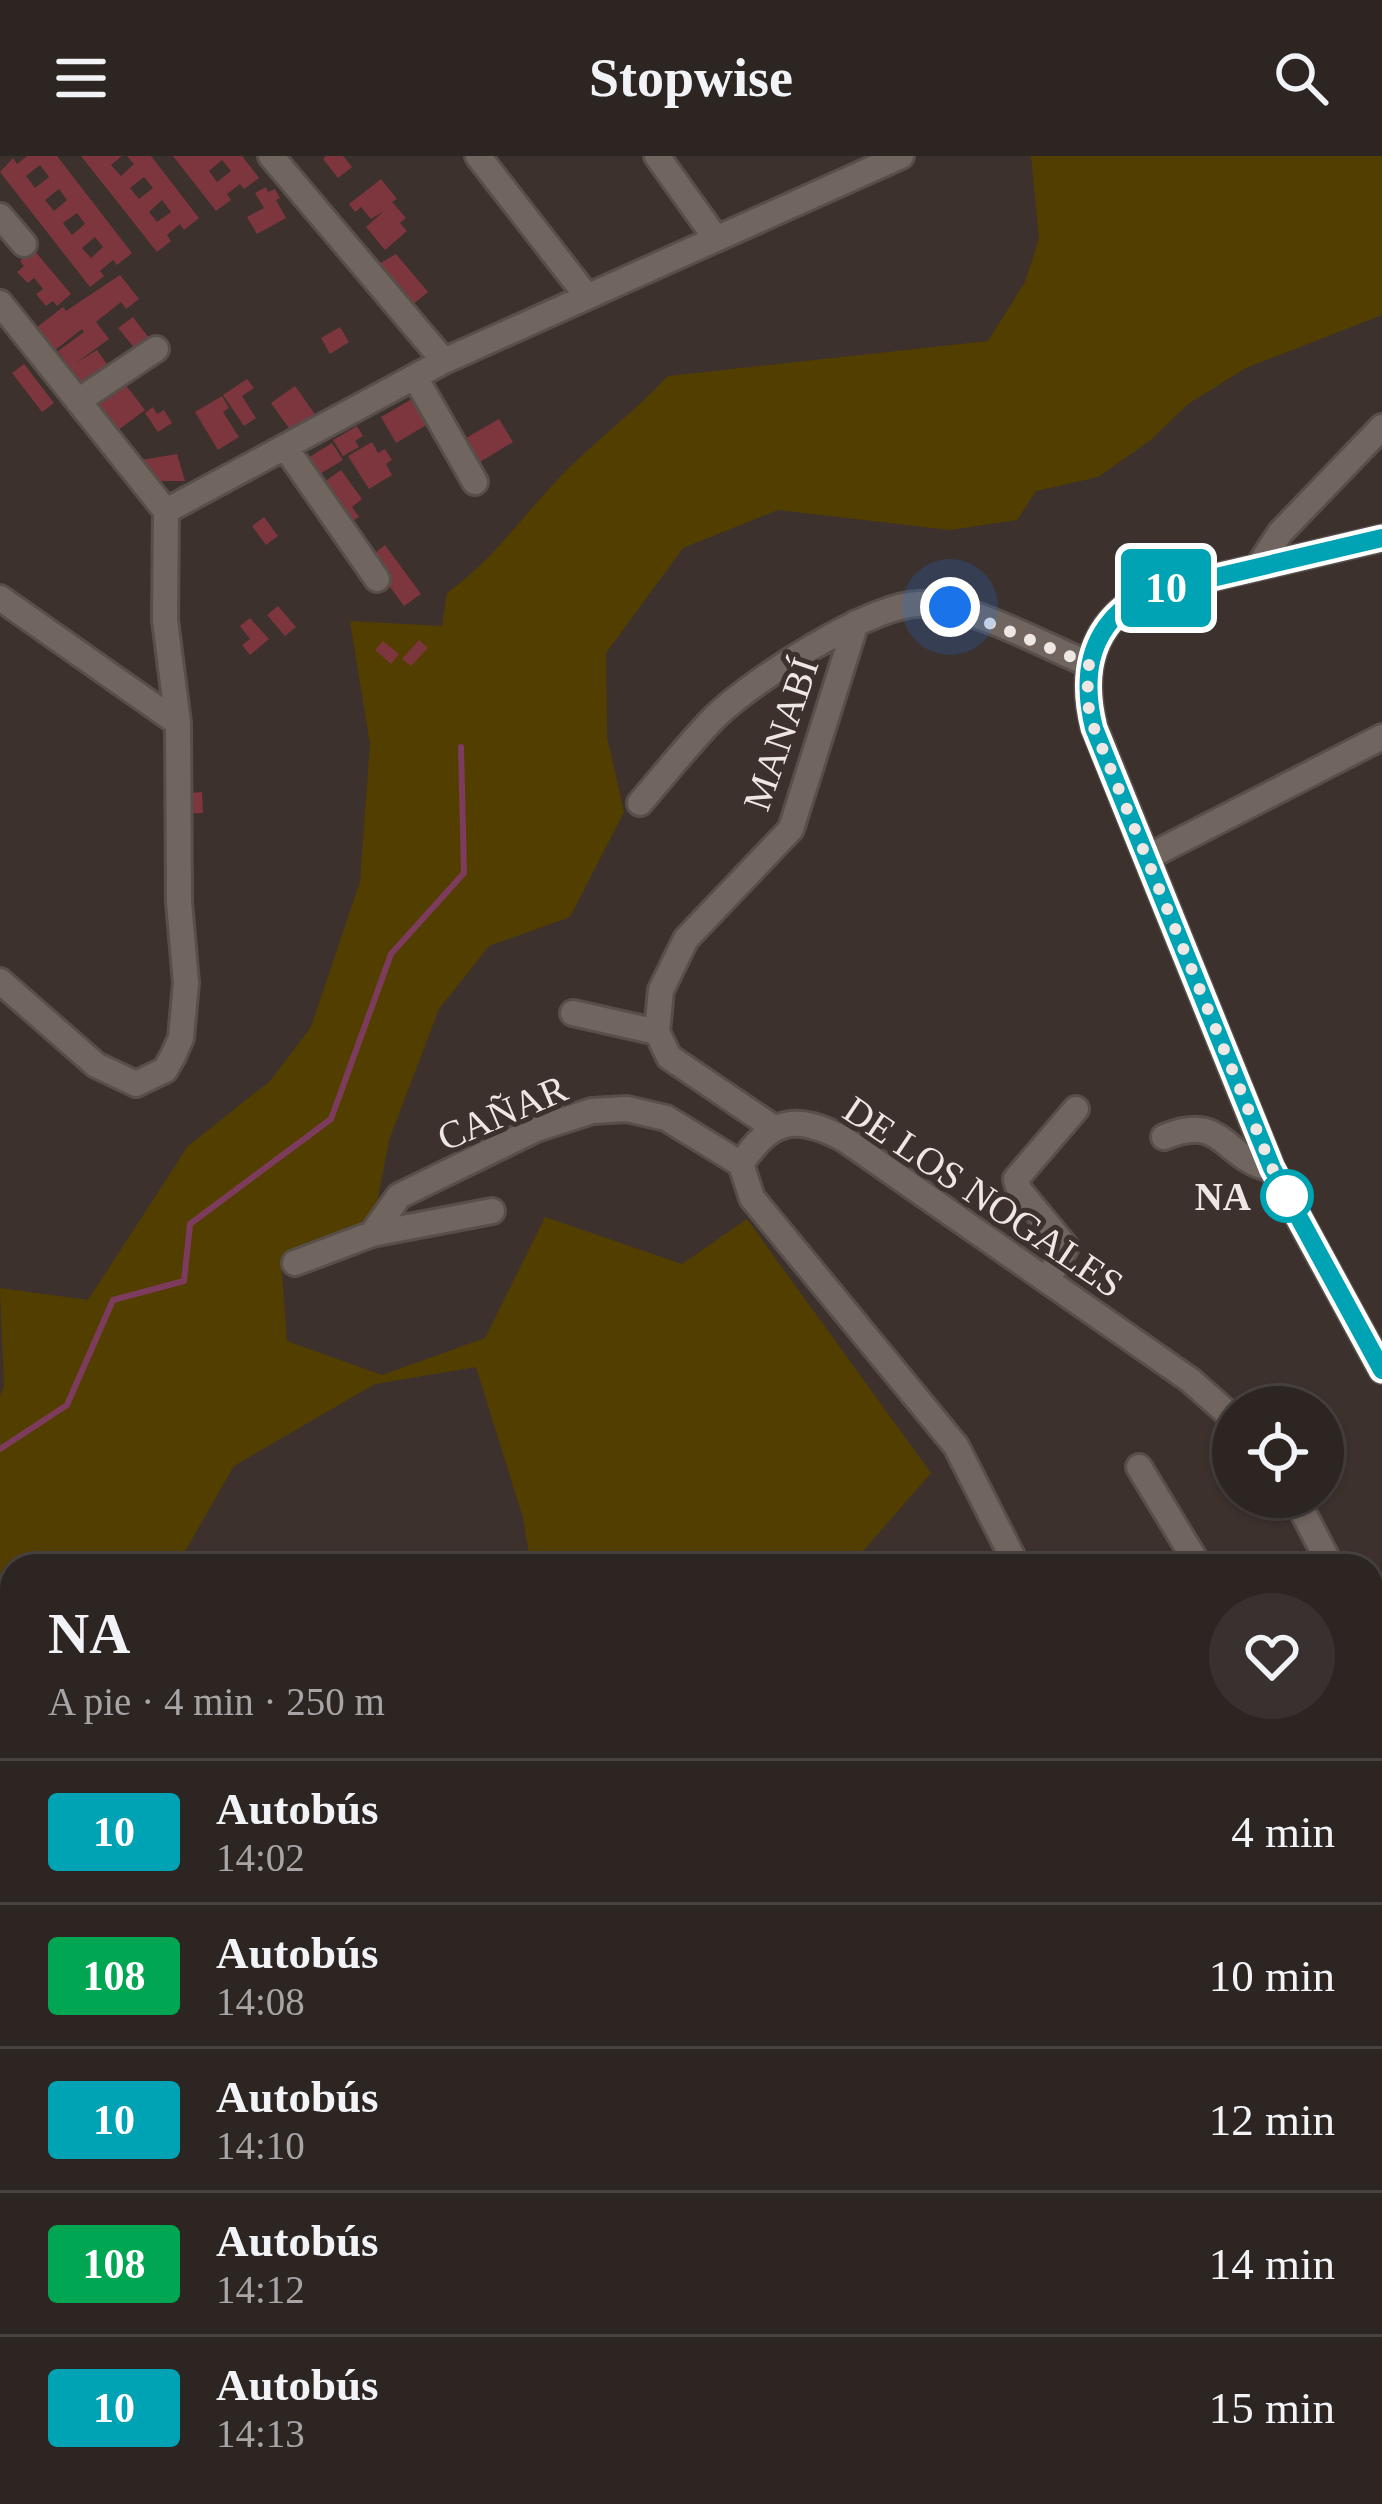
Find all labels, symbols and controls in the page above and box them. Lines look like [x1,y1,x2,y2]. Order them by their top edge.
icon: menu [48,45,114,111]
icon: search [1268,45,1334,111]
text: Stopwise [589,48,793,108]
line badge: 10 [1112,549,1220,627]
text: 10 [1145,565,1187,611]
your location [920,577,980,637]
street label: MANABÍ [734,652,827,816]
street label: CAÑAR [431,1066,573,1159]
street label: DE LOS NOGALES [836,1087,1131,1306]
marker: NA [1262,1171,1312,1221]
place label: NA [1195,1175,1251,1218]
map controls [1212,1386,1344,1518]
button: locate [1212,1386,1344,1518]
button: heart [1209,1593,1335,1719]
text: NA [48,1602,130,1665]
text: A pie · 4 min · 250 m [48,1680,385,1723]
text: Autobús [216,1784,379,1834]
text: 4 min [1231,1807,1335,1857]
text: 10 [93,1809,135,1855]
text: 14:02 [216,1836,305,1879]
text: Autobús [216,1928,379,1978]
text: 10 min [1209,1951,1335,2001]
text: 108 [83,1953,146,1999]
text: 14:08 [216,1980,305,2023]
text: Autobús [216,2072,379,2122]
text: 12 min [1209,2095,1335,2145]
text: 10 [93,2097,135,2143]
text: 14:10 [216,2124,305,2167]
text: Autobús [216,2216,379,2266]
text: 14 min [1209,2239,1335,2289]
text: 108 [83,2241,146,2287]
text: 14:12 [216,2268,305,2311]
text: Autobús [216,2360,379,2410]
text: 15 min [1209,2383,1335,2433]
text: 10 [93,2385,135,2431]
text: 14:13 [216,2412,305,2455]

